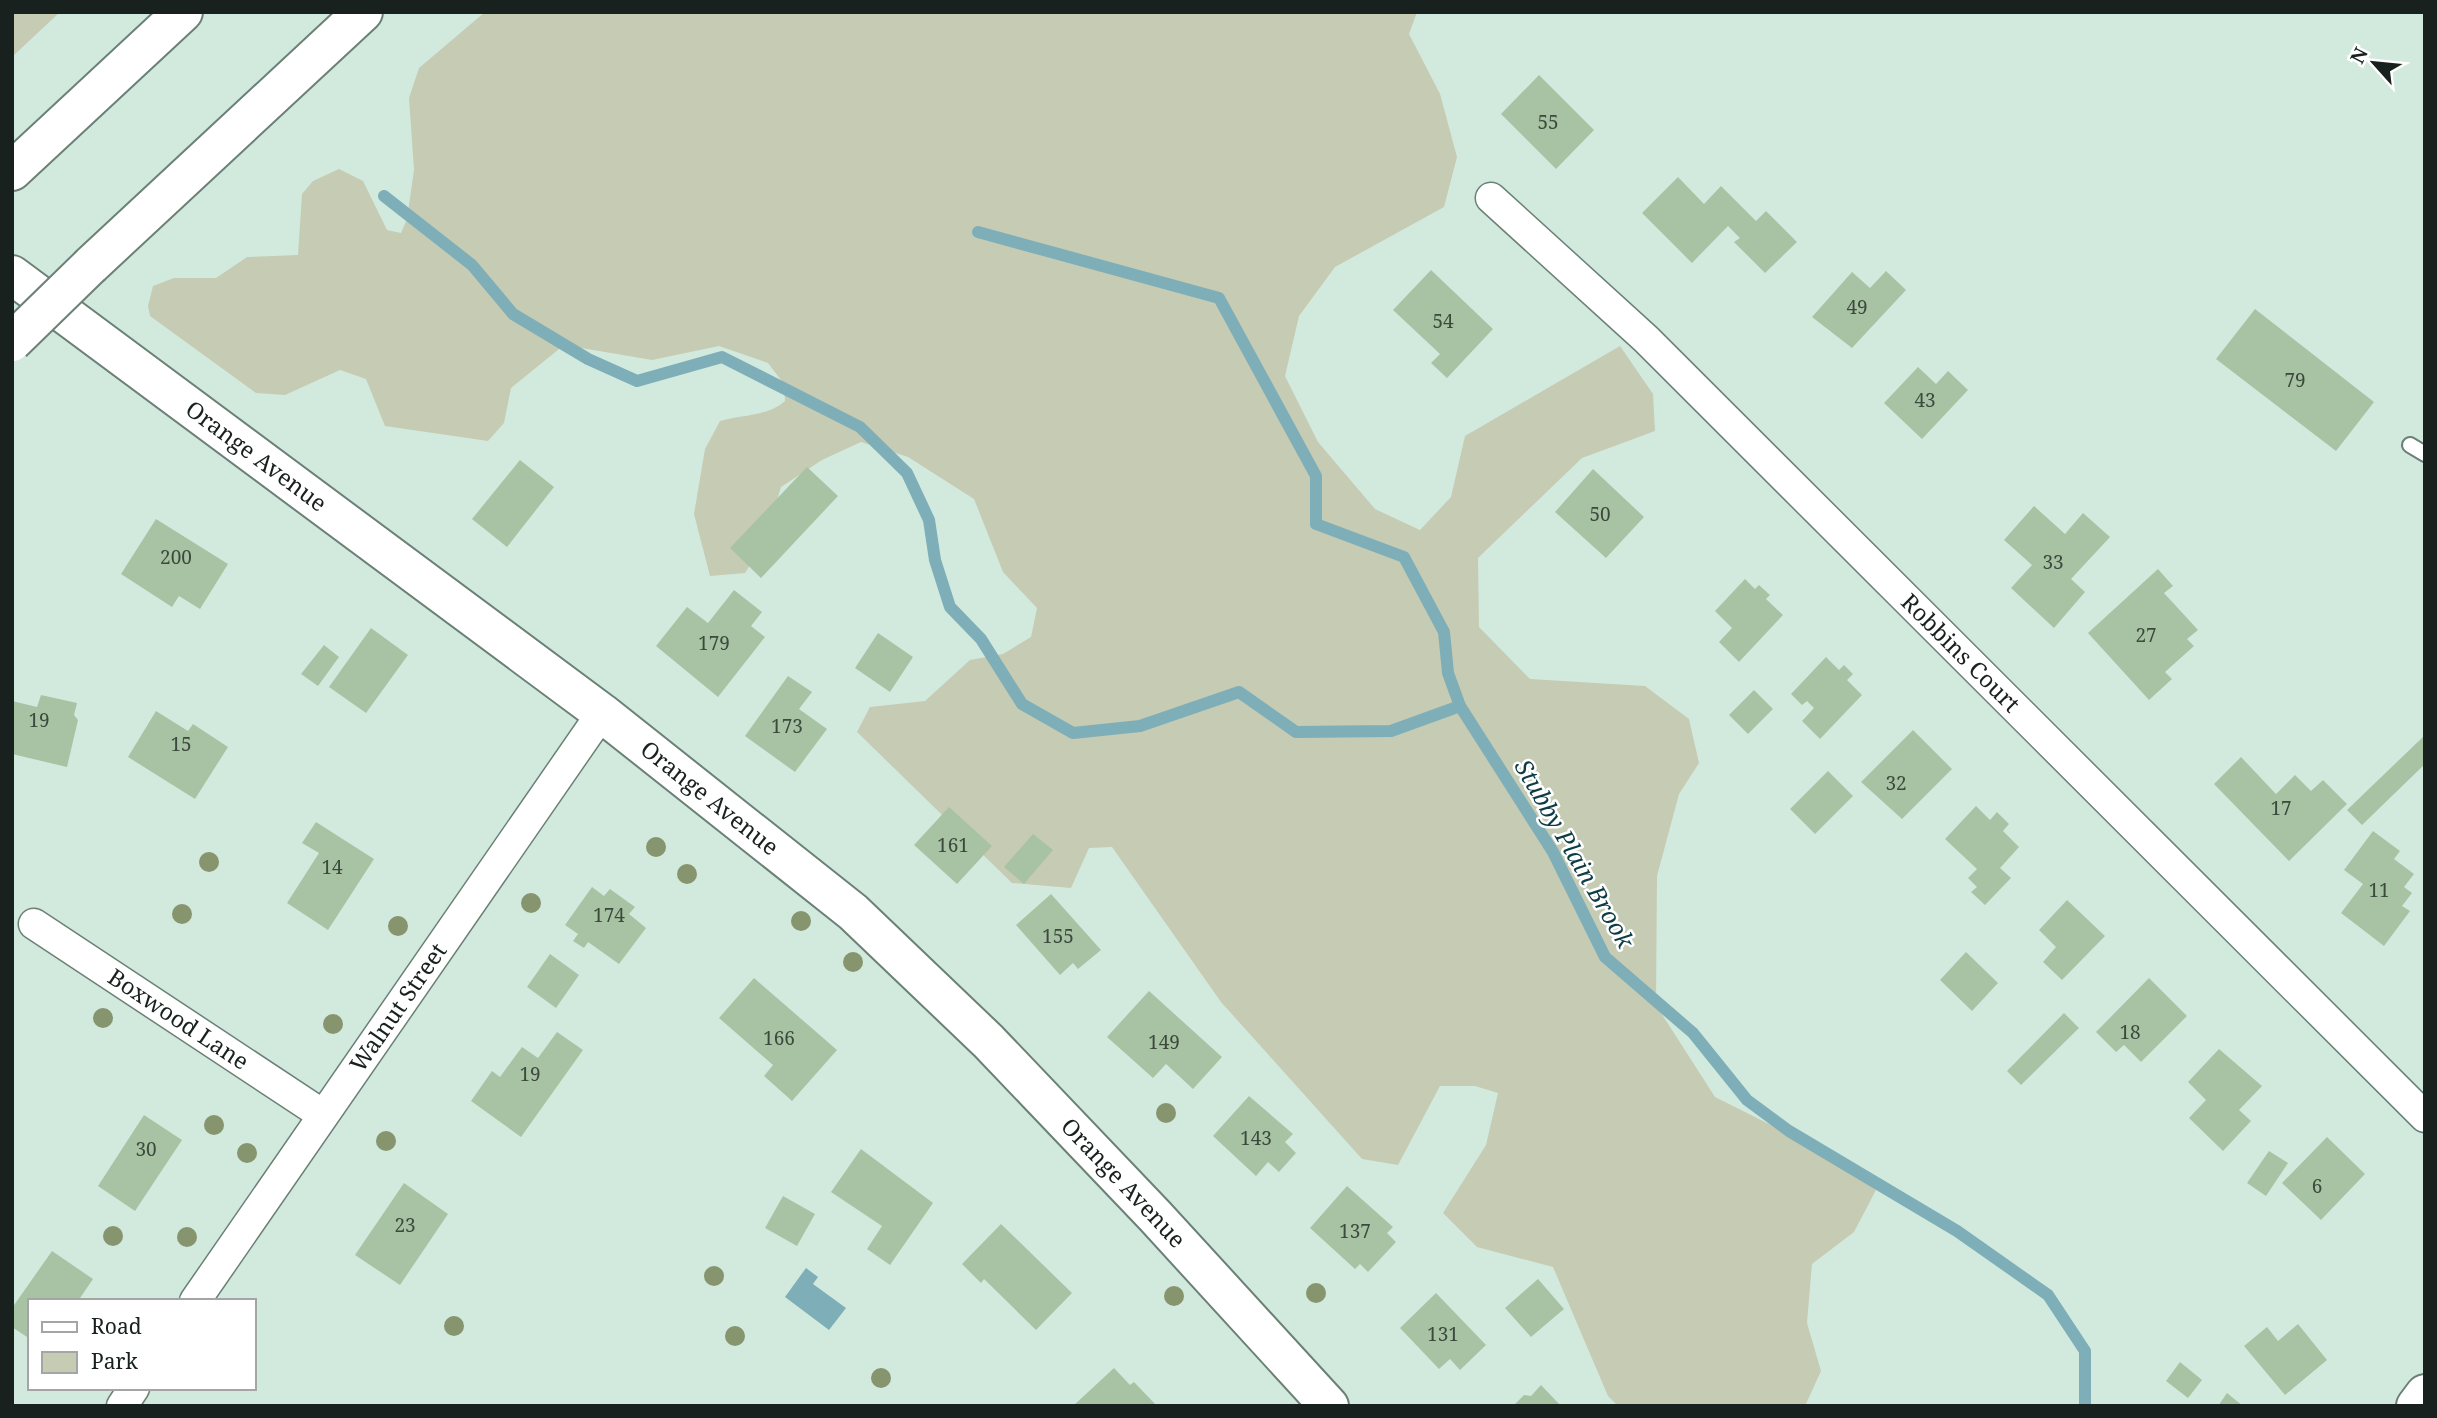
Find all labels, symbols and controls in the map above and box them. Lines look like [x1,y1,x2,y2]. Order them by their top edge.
north arrow [2339,28,2409,98]
text: N [2344,43,2374,68]
house number: 55 [1537,109,1559,135]
house number: 49 [1846,294,1868,320]
house number: 54 [1432,308,1454,334]
house number: 79 [2284,367,2306,393]
house number: 43 [1914,387,1936,413]
street label: Orange Avenue [180,392,334,518]
house number: 50 [1589,501,1611,527]
house number: 200 [160,544,192,570]
house number: 33 [2042,549,2064,575]
street label: Robbins Court [1895,586,2028,719]
house number: 27 [2135,622,2157,648]
house number: 179 [698,630,730,656]
house number: 19 [28,707,50,733]
house number: 173 [771,713,803,739]
house number: 15 [170,731,192,757]
street label: Orange Avenue [634,733,786,862]
water label: Stubby Plain Brook [1508,753,1644,955]
house number: 32 [1885,770,1907,796]
house number: 17 [2270,795,2292,821]
house number: 161 [937,832,969,858]
house number: 14 [321,854,343,880]
house number: 11 [2368,877,2390,903]
house number: 174 [593,902,625,928]
house number: 155 [1042,923,1074,949]
street label: Walnut Street [341,936,453,1078]
street label: Boxwood Lane [102,960,256,1077]
house number: 18 [2119,1019,2141,1045]
house number: 166 [763,1025,795,1051]
house number: 149 [1148,1029,1180,1055]
house number: 19 [519,1061,541,1087]
street label: Orange Avenue [1055,1110,1193,1254]
house number: 143 [1240,1125,1272,1151]
house number: 30 [135,1136,157,1162]
house number: 6 [2312,1173,2322,1199]
house number: 23 [394,1212,416,1238]
house number: 137 [1339,1218,1371,1244]
legend [28,1299,256,1390]
text: Road [91,1312,142,1340]
house number: 131 [1427,1321,1459,1347]
text: Park [91,1347,138,1375]

